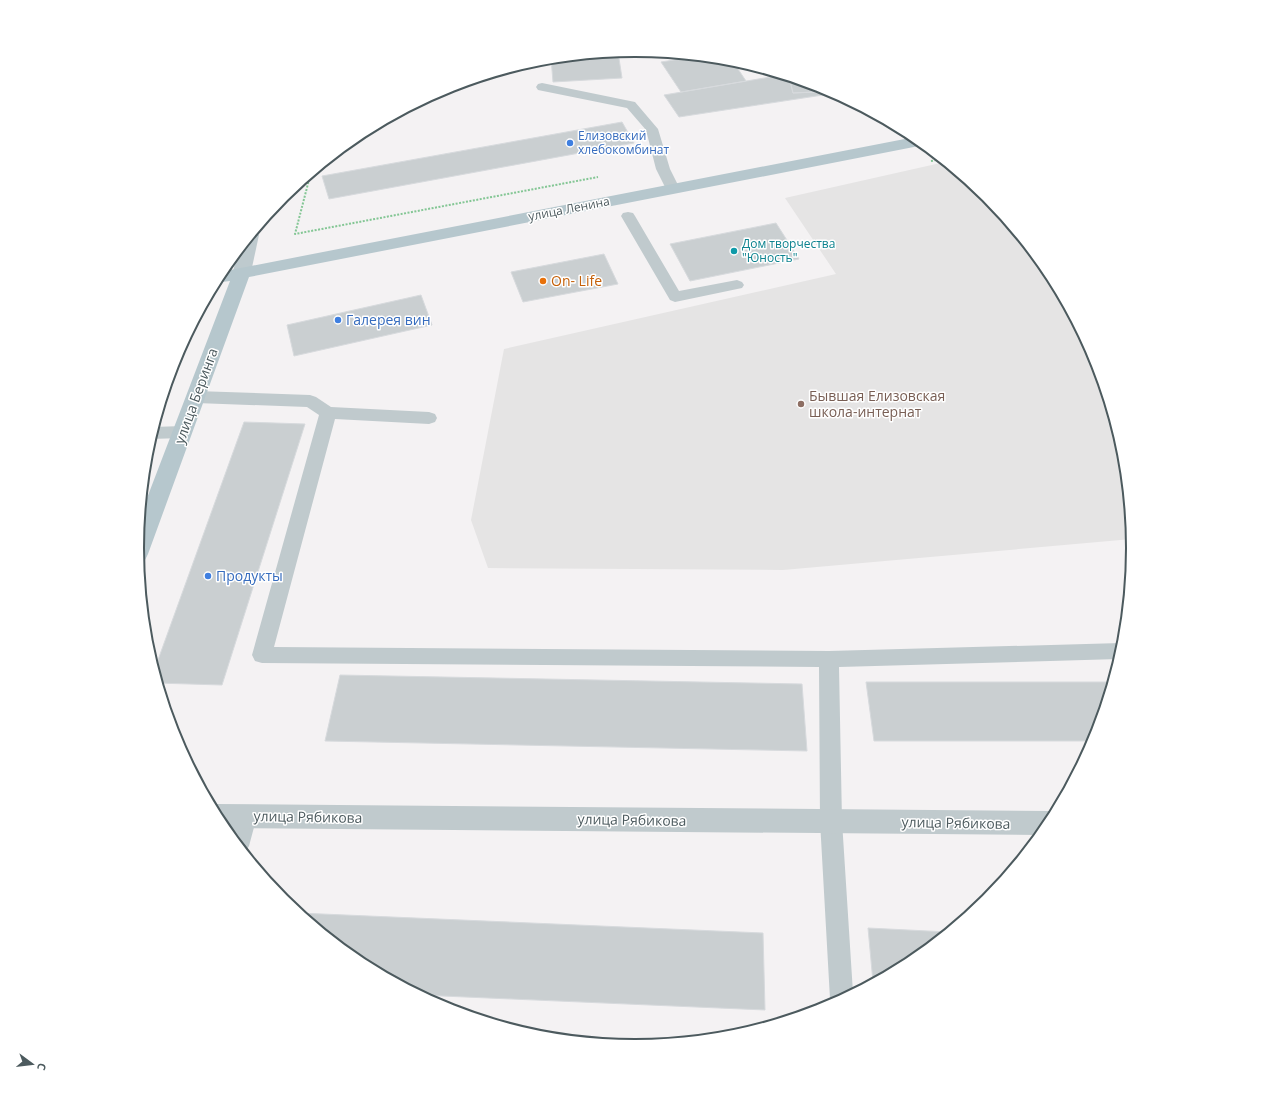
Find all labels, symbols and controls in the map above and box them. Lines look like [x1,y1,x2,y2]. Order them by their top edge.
place label: Елизовский хлебокомбинат [578,127,669,158]
marker: Елизовский хлебокомбинат [565,138,575,148]
street label: улица Ленина [527,192,611,225]
place label: Дом творчества "Юность" [742,235,835,266]
marker: Дом творчества "Юность" [729,246,739,256]
place label: On- Life [551,271,602,290]
marker: On- Life [538,276,548,286]
place label: Галерея вин [346,310,431,329]
marker: Галерея вин [333,315,343,325]
street label: улица Беринга [169,345,222,446]
place label: Бывшая Елизовская школа-интернат [809,386,945,421]
marker: Бывшая Елизовская школа-интернат [796,399,806,409]
place label: Продукты [216,566,283,585]
marker: Продукты [203,571,213,581]
street label: улица Рябикова [253,806,363,827]
street label: улица Рябикова [577,809,687,830]
street label: улица Рябикова [901,812,1011,833]
north arrow [12,1044,52,1084]
text: С [34,1061,50,1072]

